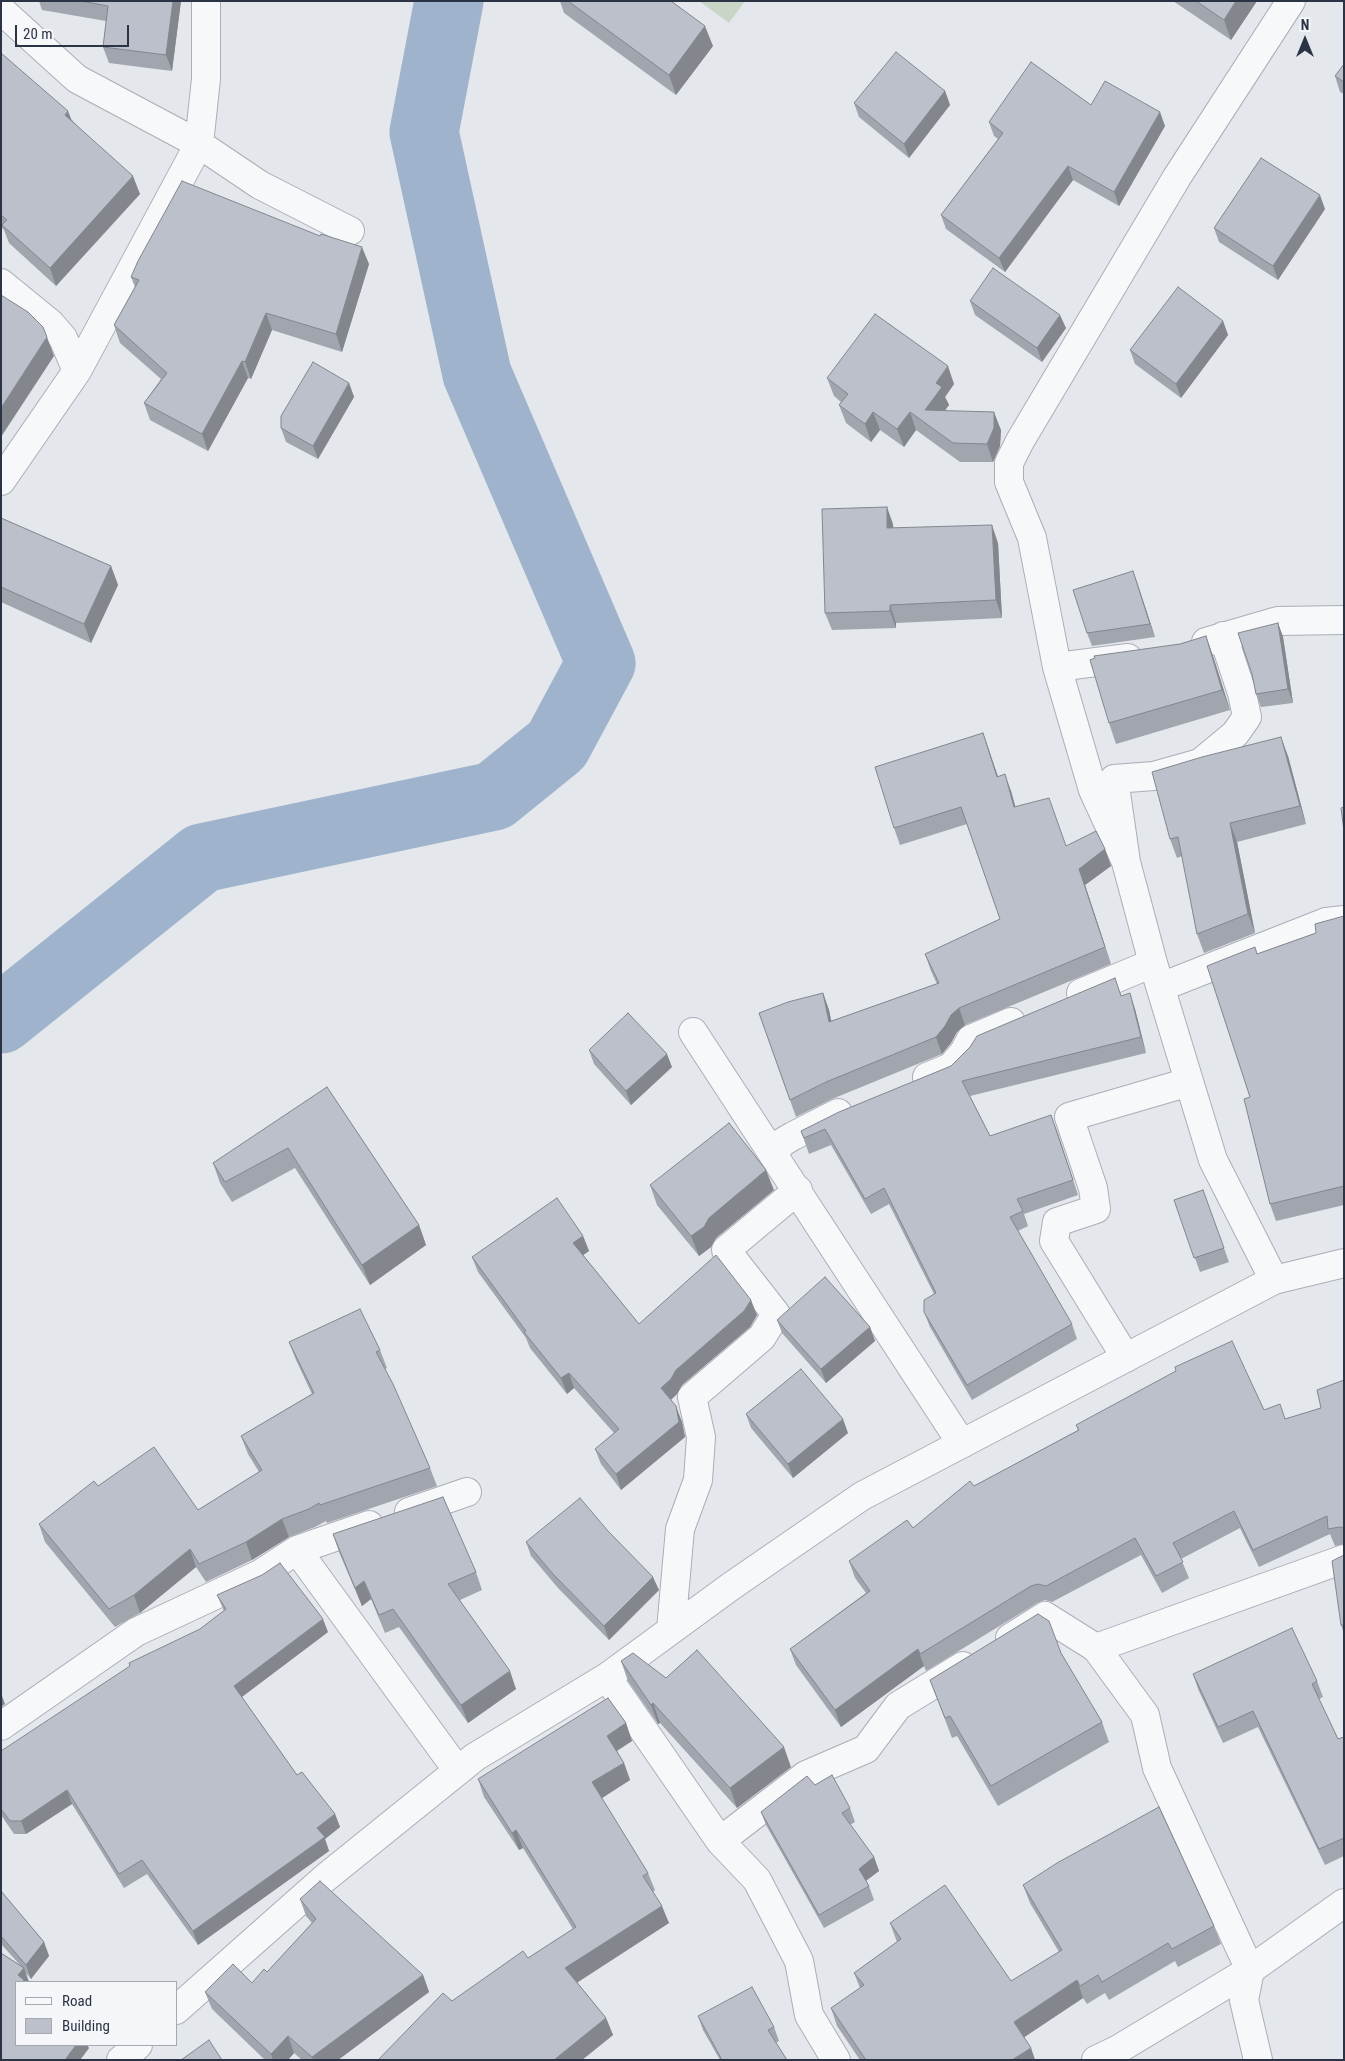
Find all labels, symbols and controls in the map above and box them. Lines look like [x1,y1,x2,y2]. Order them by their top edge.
scale bar [18,15,131,47]
north arrow [1280,15,1330,65]
text: N [1301,17,1309,33]
text: 20 m [23,25,53,43]
legend [15,1981,178,2046]
text: Road [62,1992,92,2010]
text: Building [62,2017,110,2035]

